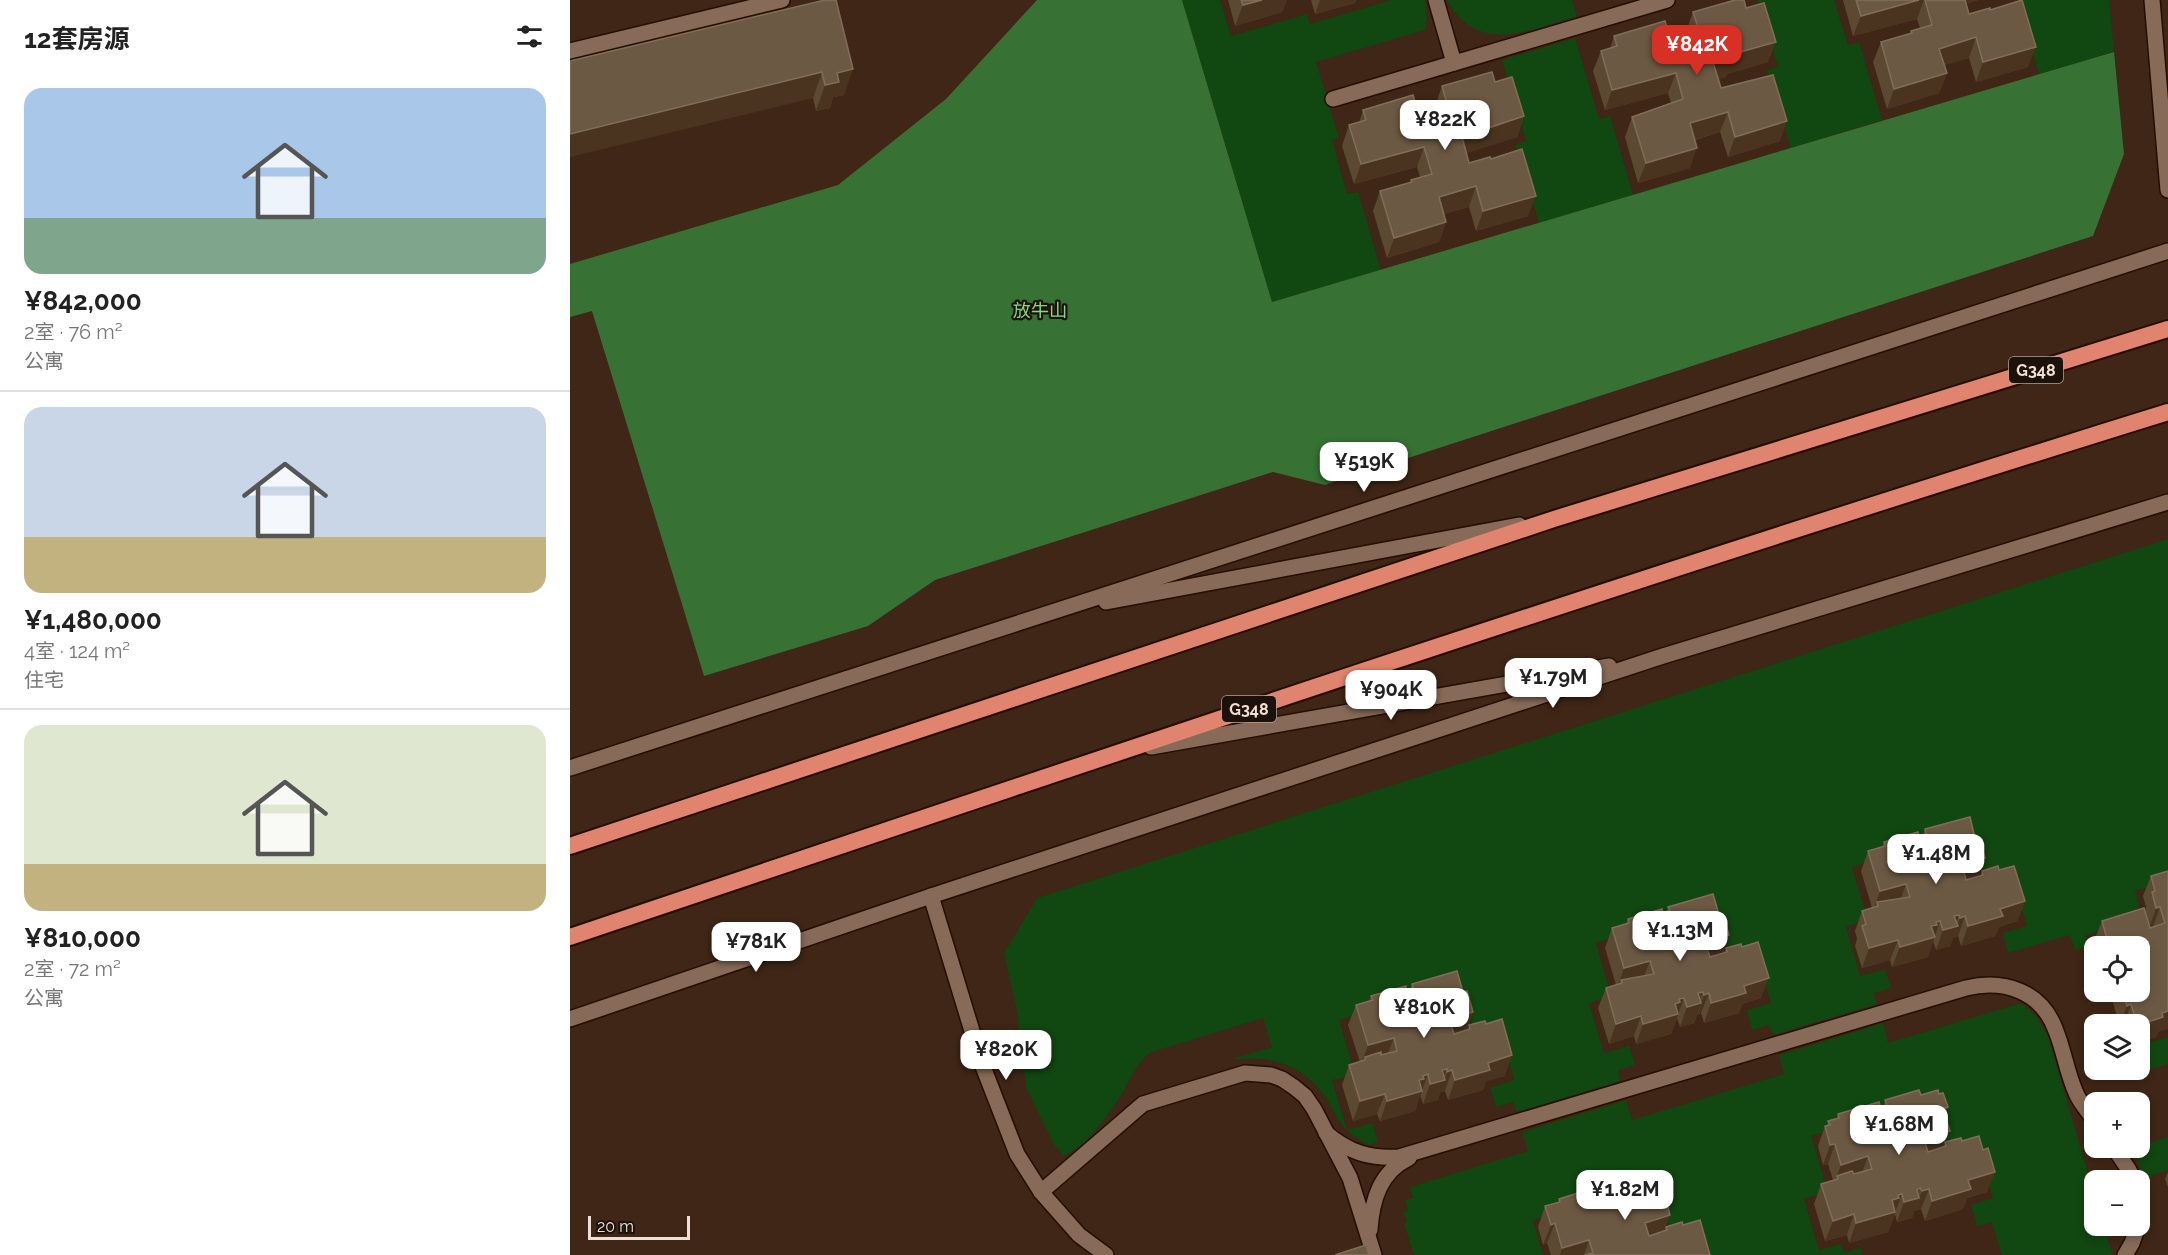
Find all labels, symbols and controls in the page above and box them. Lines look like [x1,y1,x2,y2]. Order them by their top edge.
icon: filters [513,20,546,53]
text: 12套房源 [24,24,130,54]
pin: ¥842K [1655,25,1739,76]
text: ¥842K [1666,32,1728,56]
pin: ¥822K [1403,100,1487,151]
text: ¥822K [1414,107,1476,131]
icon: home [231,127,339,235]
text: ¥842,000 [24,286,142,316]
park label: 放牛山 [1013,300,1067,321]
text: 2室 · 76 m² [24,320,122,344]
text: 公寓 [24,349,64,373]
road number: G348 [2009,357,2063,383]
pin: ¥519K [1322,442,1406,493]
icon: home [231,446,339,554]
text: ¥519K [1334,449,1394,473]
text: ¥1,480,000 [24,605,162,635]
text: 4室 · 124 m² [24,639,130,663]
pin: ¥1.79M [1504,658,1602,709]
text: ¥1.79M [1519,665,1587,689]
text: 住宅 [24,668,64,692]
pin: ¥904K [1349,670,1433,721]
text: ¥904K [1359,677,1423,701]
road number: G348 [1222,696,1276,722]
icon: home [231,764,339,872]
pin: ¥1.48M [1887,834,1985,885]
text: ¥1.48M [1901,841,1971,865]
pin: ¥1.13M [1631,911,1729,962]
text: ¥1.13M [1647,918,1713,942]
pin: ¥781K [714,922,798,973]
text: ¥810,000 [24,923,141,953]
text: ¥781K [726,929,786,953]
map controls [2084,936,2150,1236]
button: locate [2084,936,2150,1002]
text: 2室 · 72 m² [24,957,121,981]
text: 公寓 [24,986,64,1010]
pin: ¥810K [1382,988,1466,1039]
text: ¥810K [1393,995,1455,1019]
button: layers [2084,1014,2150,1080]
pin: ¥820K [964,1030,1048,1081]
text: ¥820K [974,1037,1038,1061]
button: + [2084,1092,2150,1158]
pin: ¥1.68M [1850,1105,1948,1156]
text: ¥1.68M [1864,1112,1934,1136]
pin: ¥1.82M [1576,1170,1674,1221]
button: − [2084,1170,2150,1236]
text: ¥1.82M [1590,1177,1660,1201]
scale bar [588,1213,690,1240]
text: 20 m [597,1217,634,1236]

